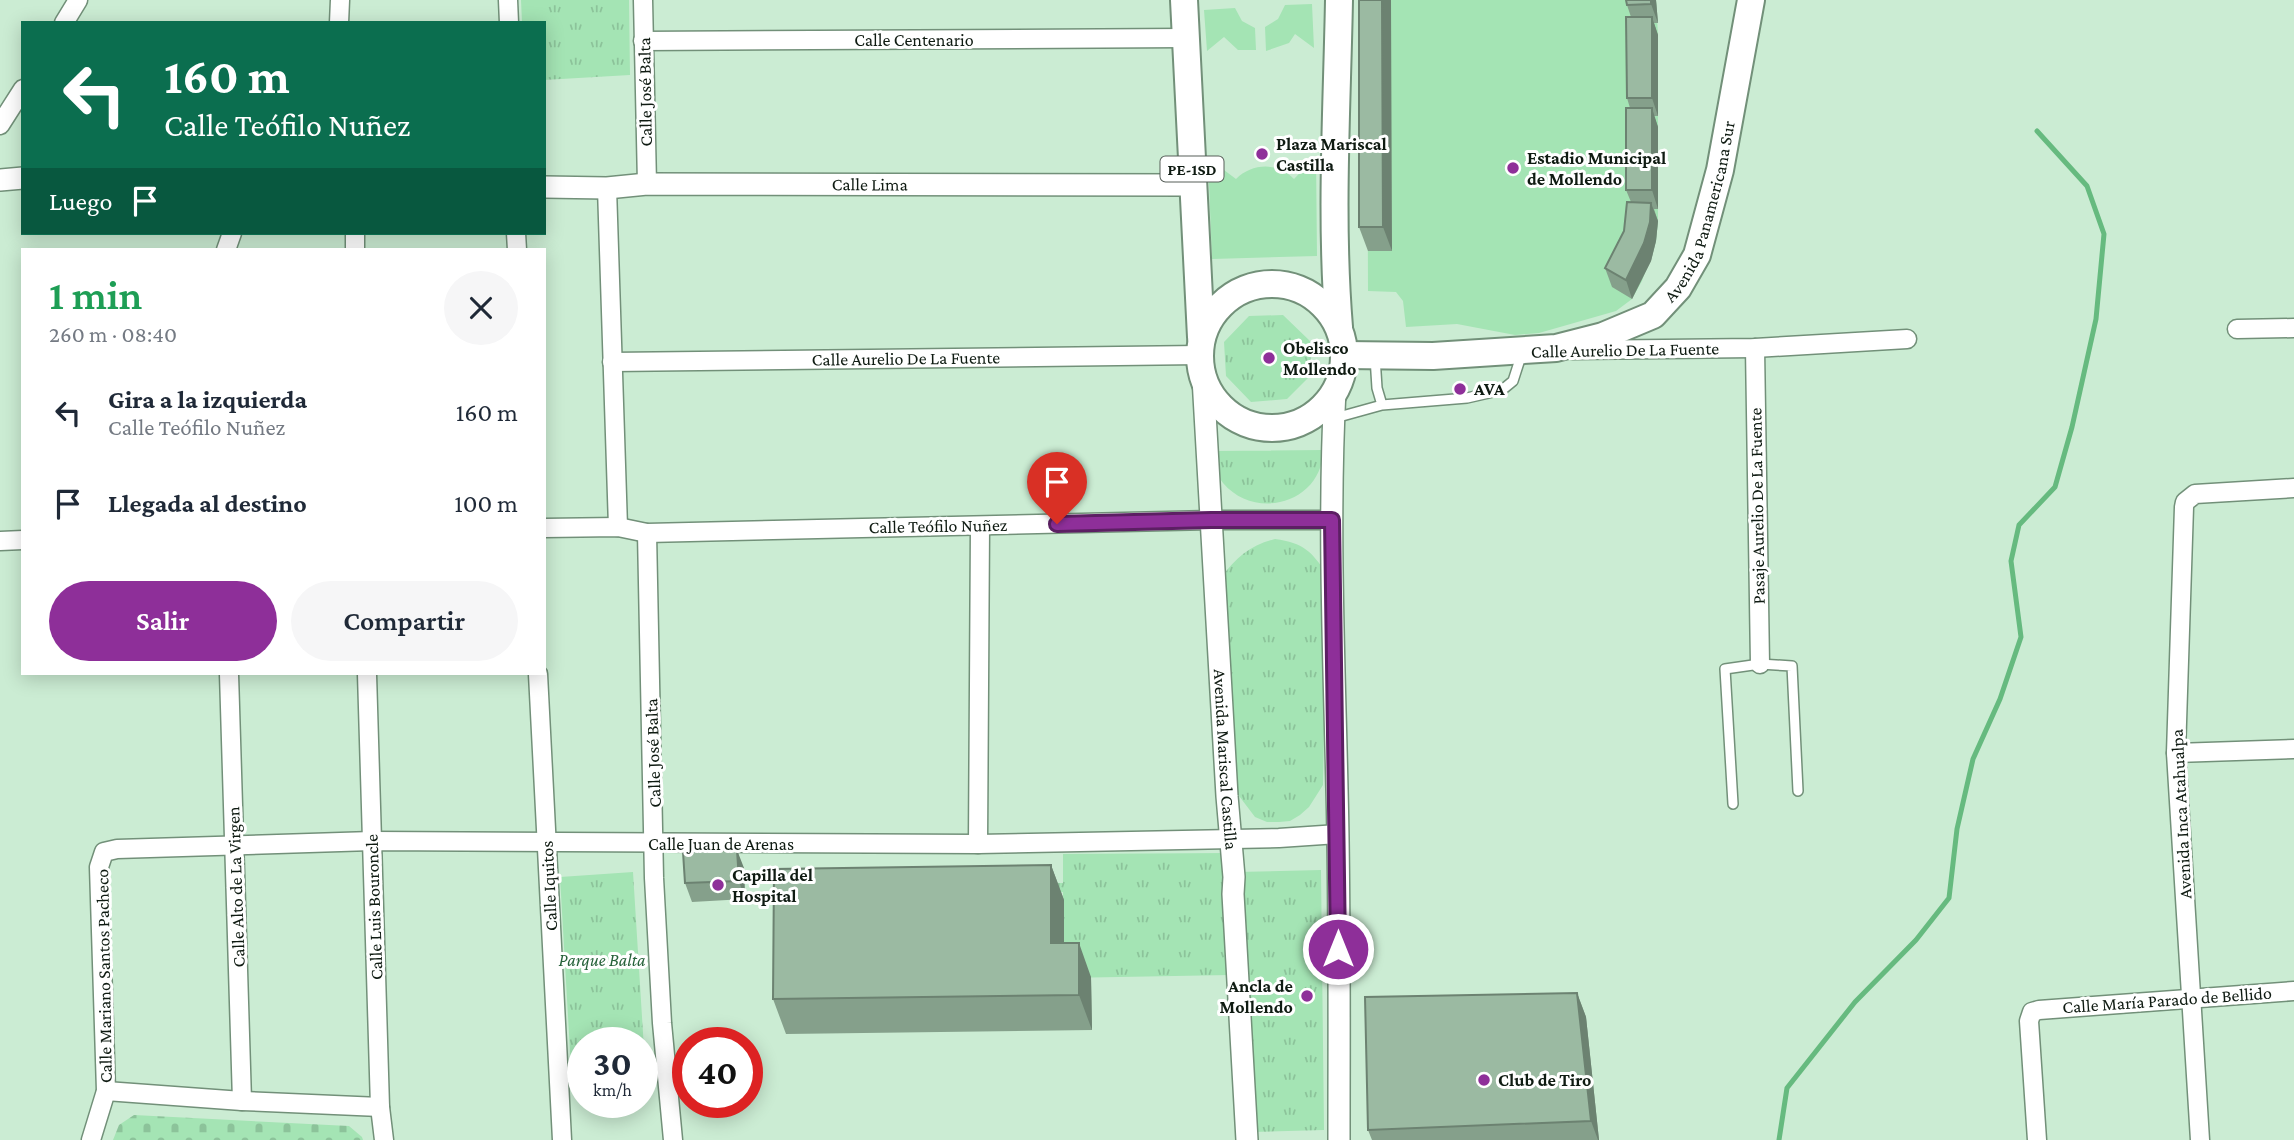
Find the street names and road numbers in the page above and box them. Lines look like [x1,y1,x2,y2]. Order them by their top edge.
street label: Calle Centenario [854,30,974,50]
street label: Calle José Balta [634,37,656,147]
street label: Avenida Panamericana Sur [1660,118,1739,306]
road number: PE-1SD [1160,156,1224,182]
street label: Calle Lima [832,174,908,194]
street label: Calle Aurelio De La Fuente [1531,338,1719,362]
street label: Calle Aurelio De La Fuente [812,347,1000,370]
street label: Pasaje Aurelio De La Fuente [1745,407,1770,605]
street label: Calle Teófilo Nuñez [868,515,1008,537]
street label: Avenida Mariscal Castilla [1210,668,1242,851]
street label: Calle José Balta [641,698,665,808]
street label: Avenida Inca Atahualpa [2167,729,2195,899]
street label: Calle Alto de La Virgen [223,806,249,968]
street label: Calle Luis Bouroncle [361,834,387,980]
street label: Calle Juan de Arenas [648,834,794,854]
street label: Calle Iquitos [537,840,561,932]
street label: Calle Mariano Santos Pacheco [92,869,116,1083]
street label: Calle María Parado de Bellido [2062,983,2273,1017]

